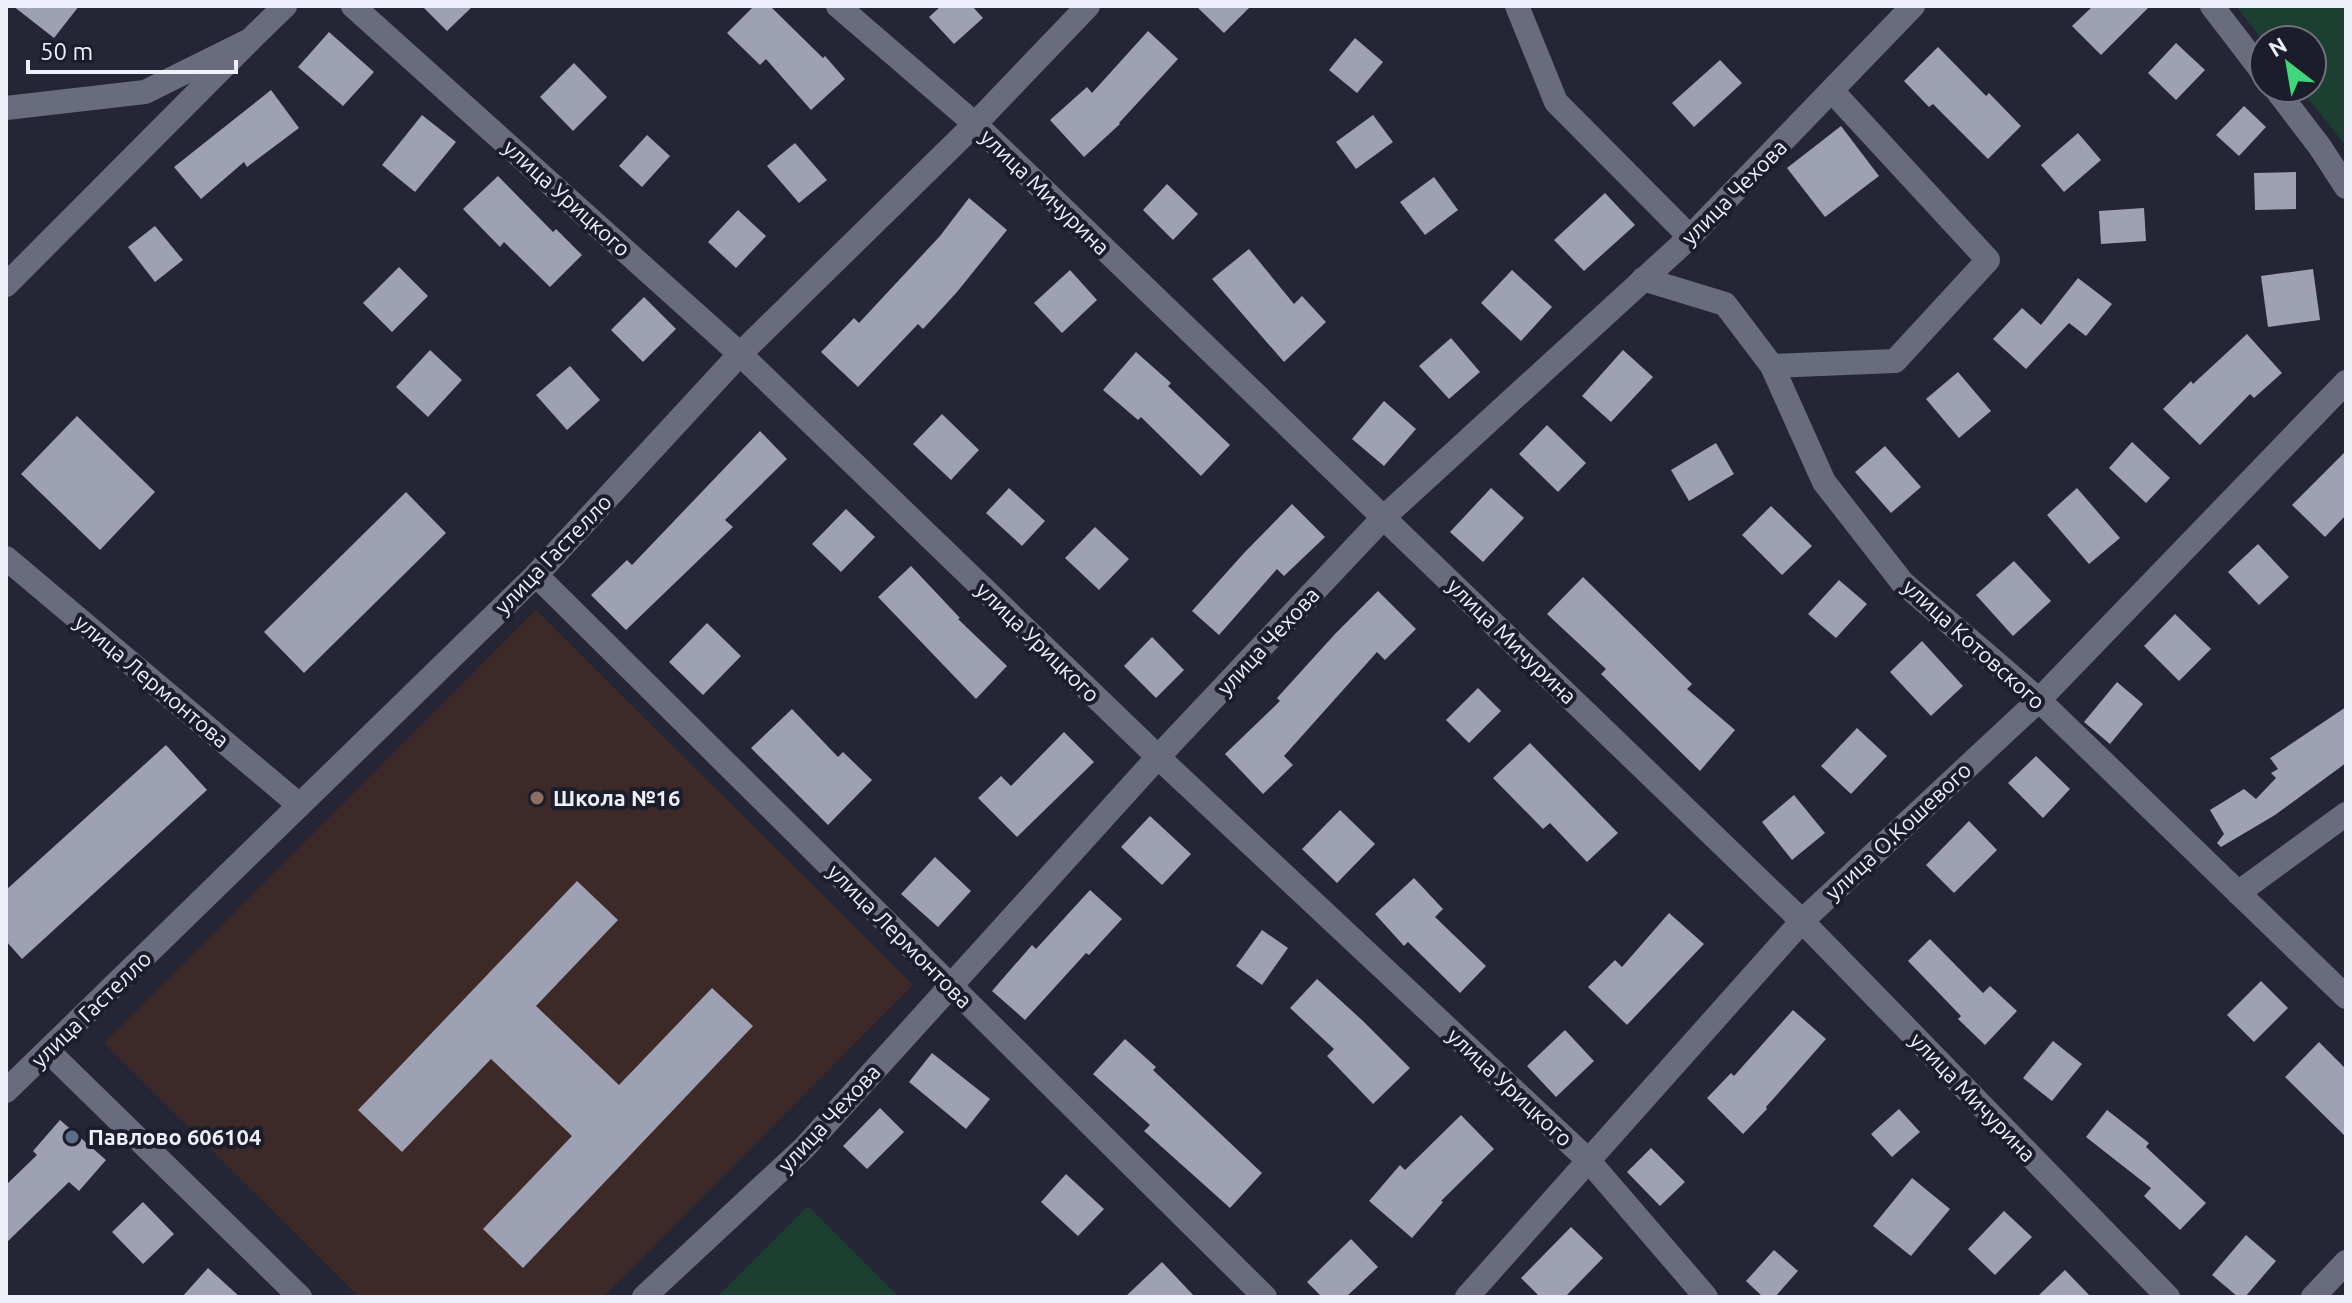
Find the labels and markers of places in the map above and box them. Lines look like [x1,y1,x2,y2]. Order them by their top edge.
place label: Школа №16 [553,785,680,810]
marker: Школа №16 [528,789,546,807]
place label: Павлово 606104 [88,1124,261,1149]
marker: Павлово 606104 [63,1128,81,1146]

